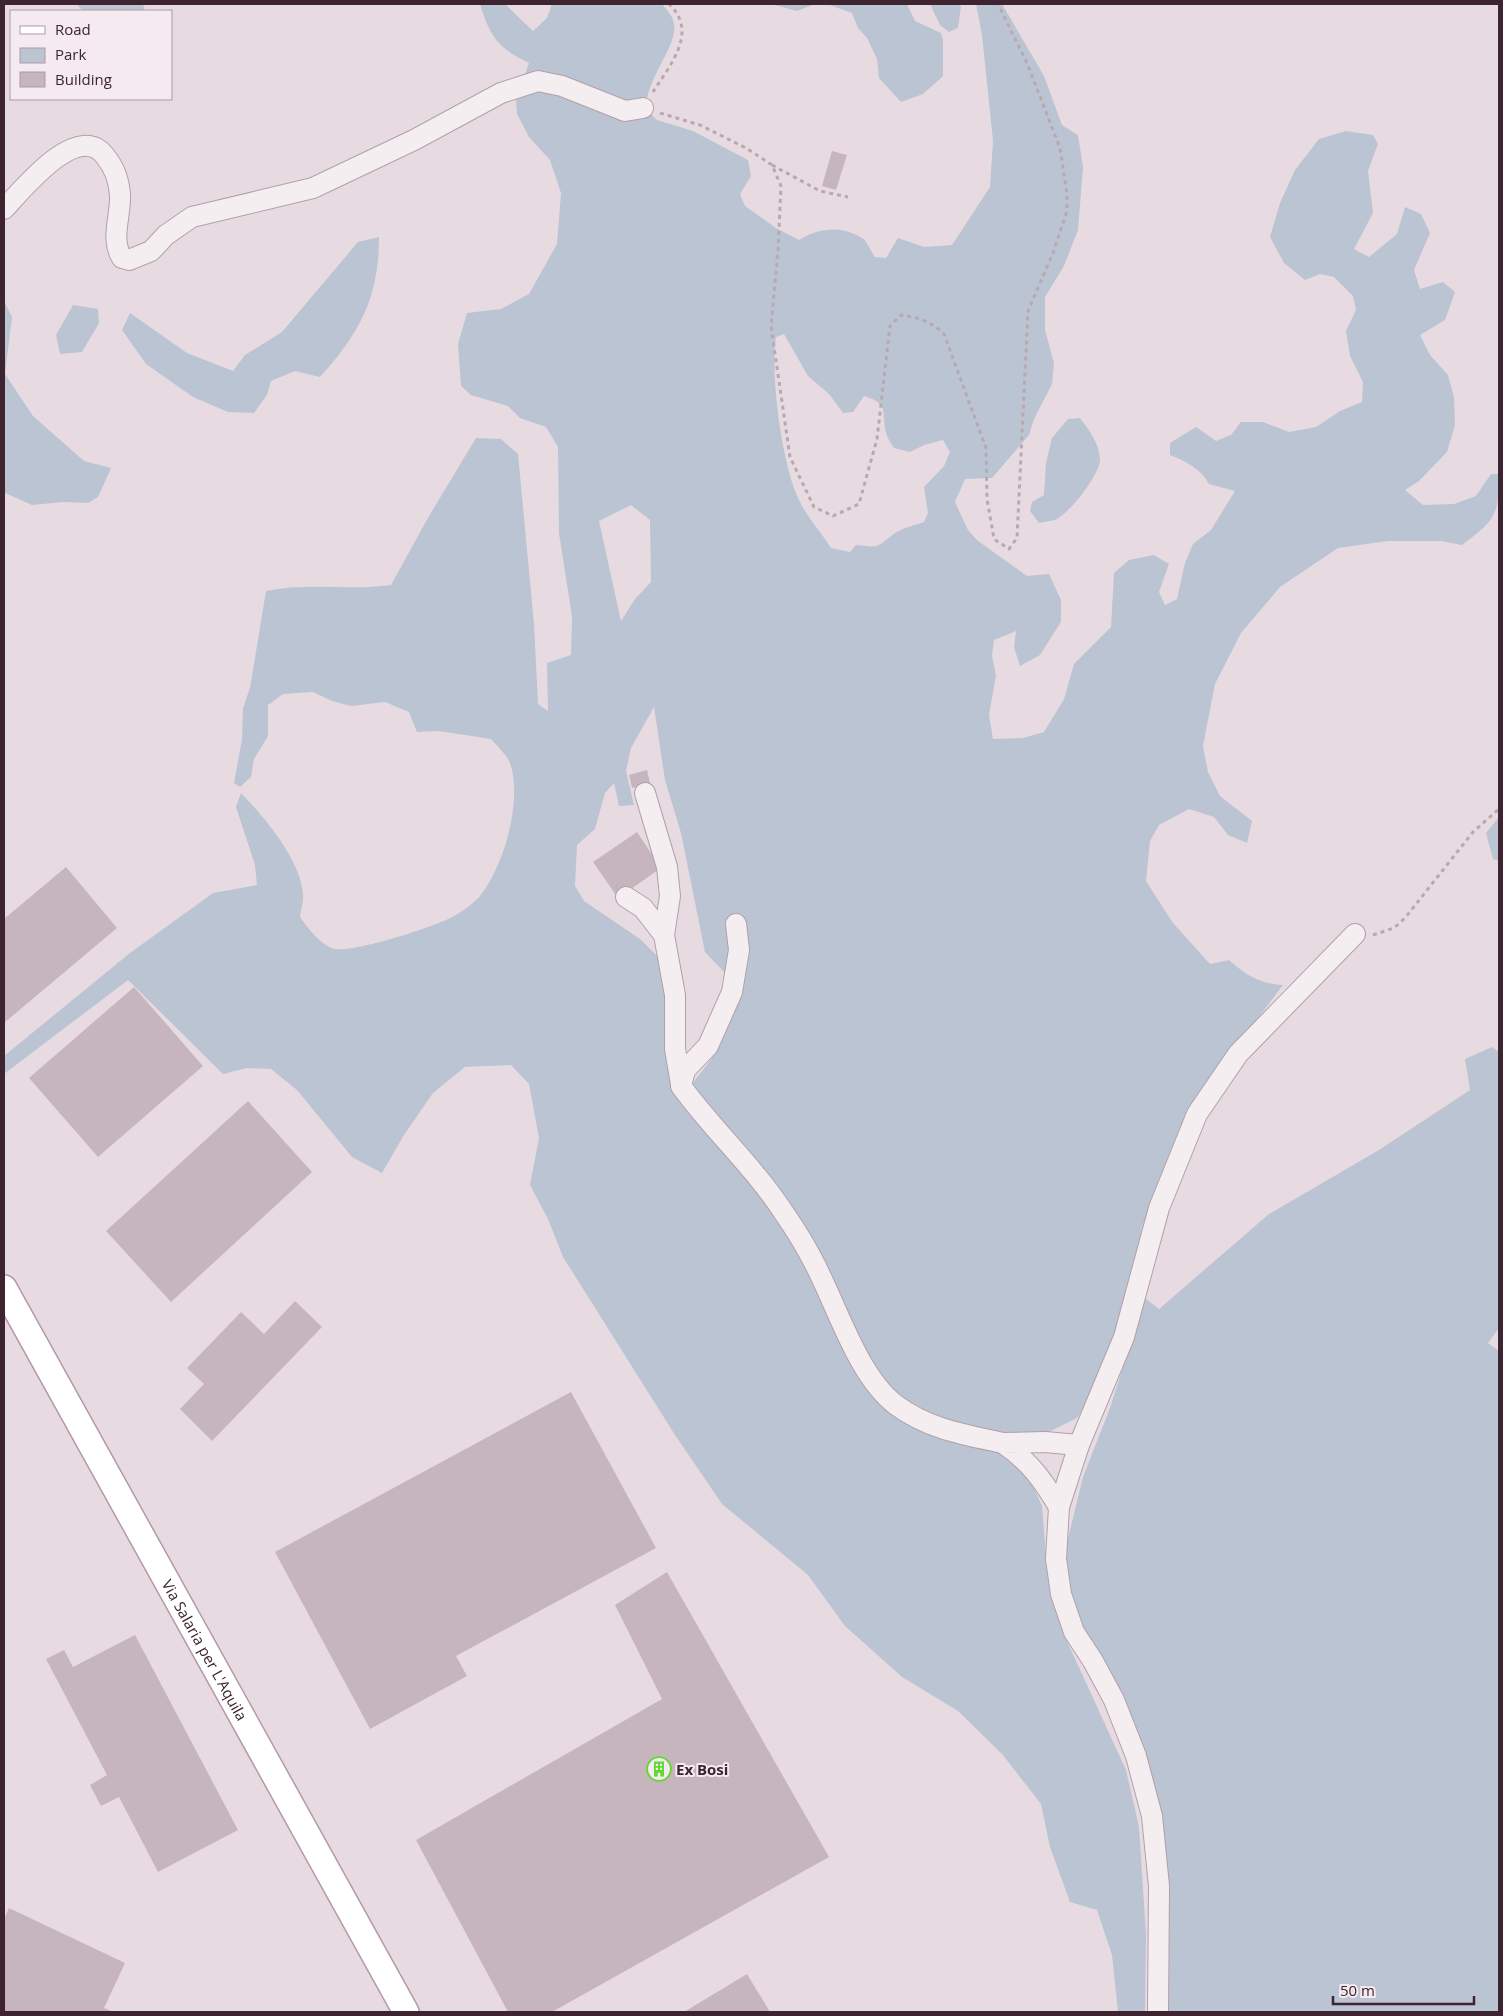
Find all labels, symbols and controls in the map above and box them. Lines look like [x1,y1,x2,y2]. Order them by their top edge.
legend [10,10,172,100]
text: Road [55,19,91,39]
text: Park [55,44,86,64]
text: Building [55,69,112,89]
street label: Via Salaria per L'Aquila [158,1576,252,1724]
building icon: Ex Bosi [646,1756,672,1782]
place label: Ex Bosi [676,1759,728,1779]
scale bar [1333,1974,1474,2006]
text: 50 m [1340,1980,1375,2000]

